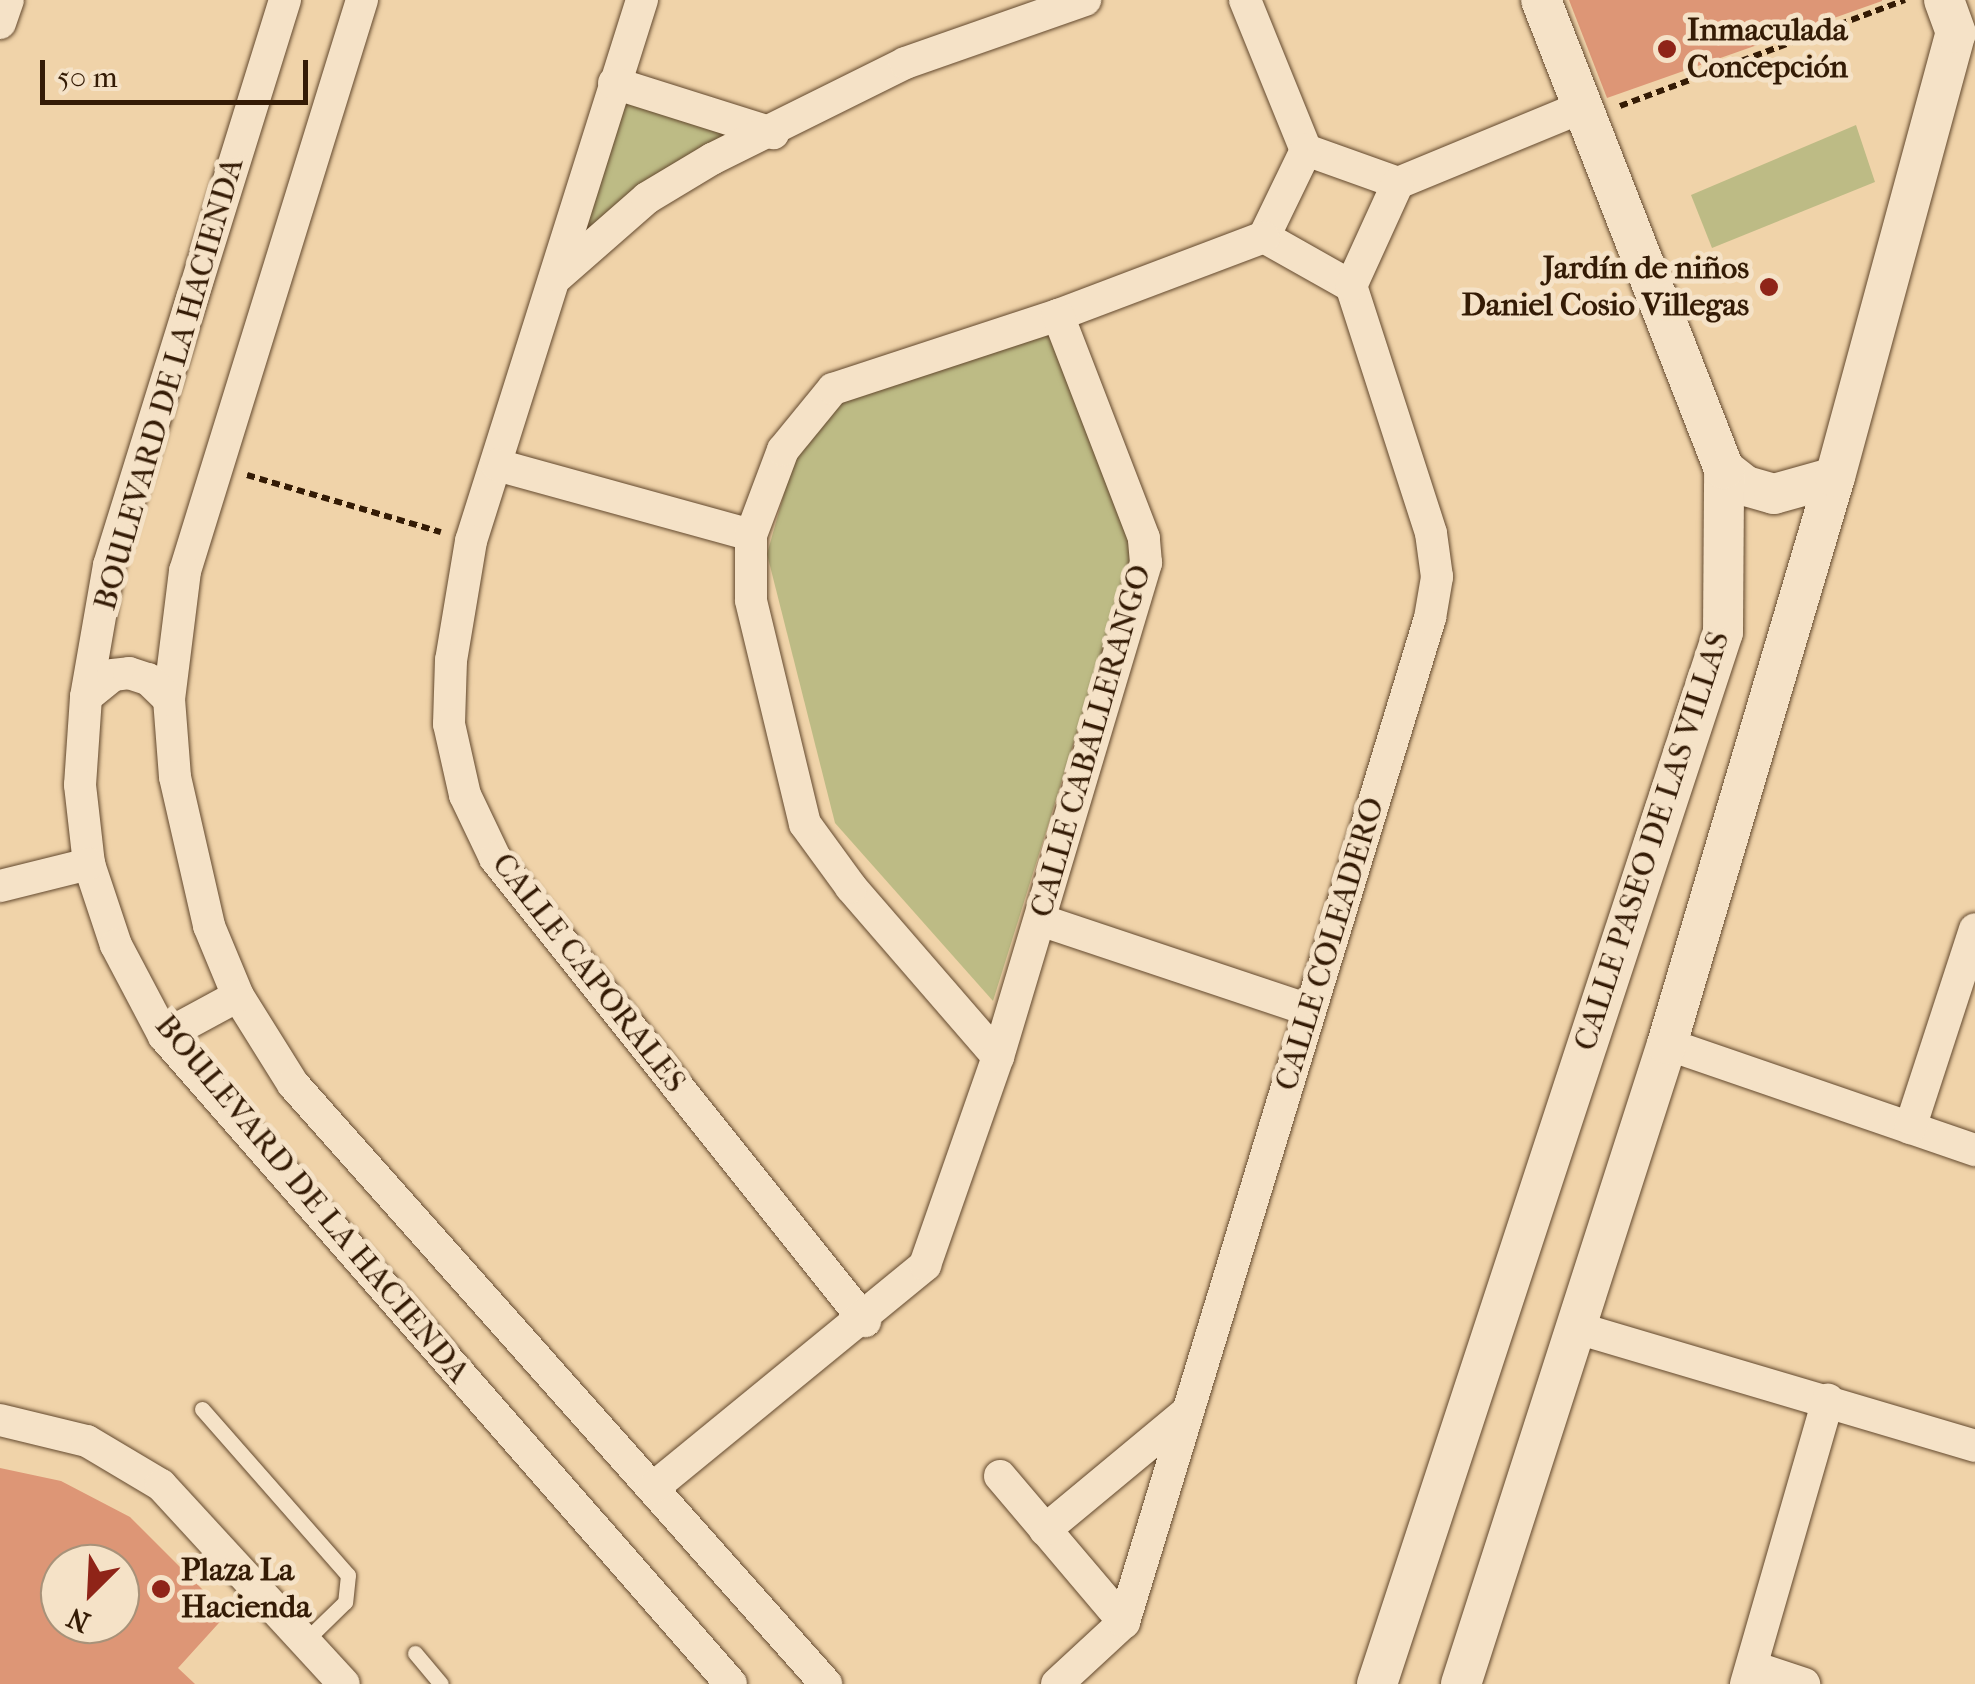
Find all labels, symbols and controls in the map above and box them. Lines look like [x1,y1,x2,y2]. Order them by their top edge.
place label: Inmaculada Concepción [1687,12,1848,87]
marker: Inmaculada Concepción [1656,38,1678,60]
scale bar [45,40,312,102]
text: 50 m [57,60,118,95]
street label: BOULEVARD DE LA HACIENDA [86,153,252,615]
place label: Jardín de niños Daniel Cosio Villegas [1461,250,1749,325]
marker: Jardín de niños Daniel Cosio Villegas [1758,276,1780,298]
street label: CALLE CABALLERANGO [1022,560,1160,922]
street label: CALLE PASEO DE LAS VILLAS [1566,627,1738,1055]
street label: CALLE COLEADERO [1267,793,1393,1095]
street label: CALLE CAPORALES [484,846,694,1100]
street label: BOULEVARD DE LA HACIENDA [147,1007,477,1391]
north arrow [40,1544,140,1644]
place label: Plaza La Hacienda [181,1552,311,1627]
marker: Plaza La Hacienda [150,1578,172,1600]
text: N [62,1601,95,1639]

